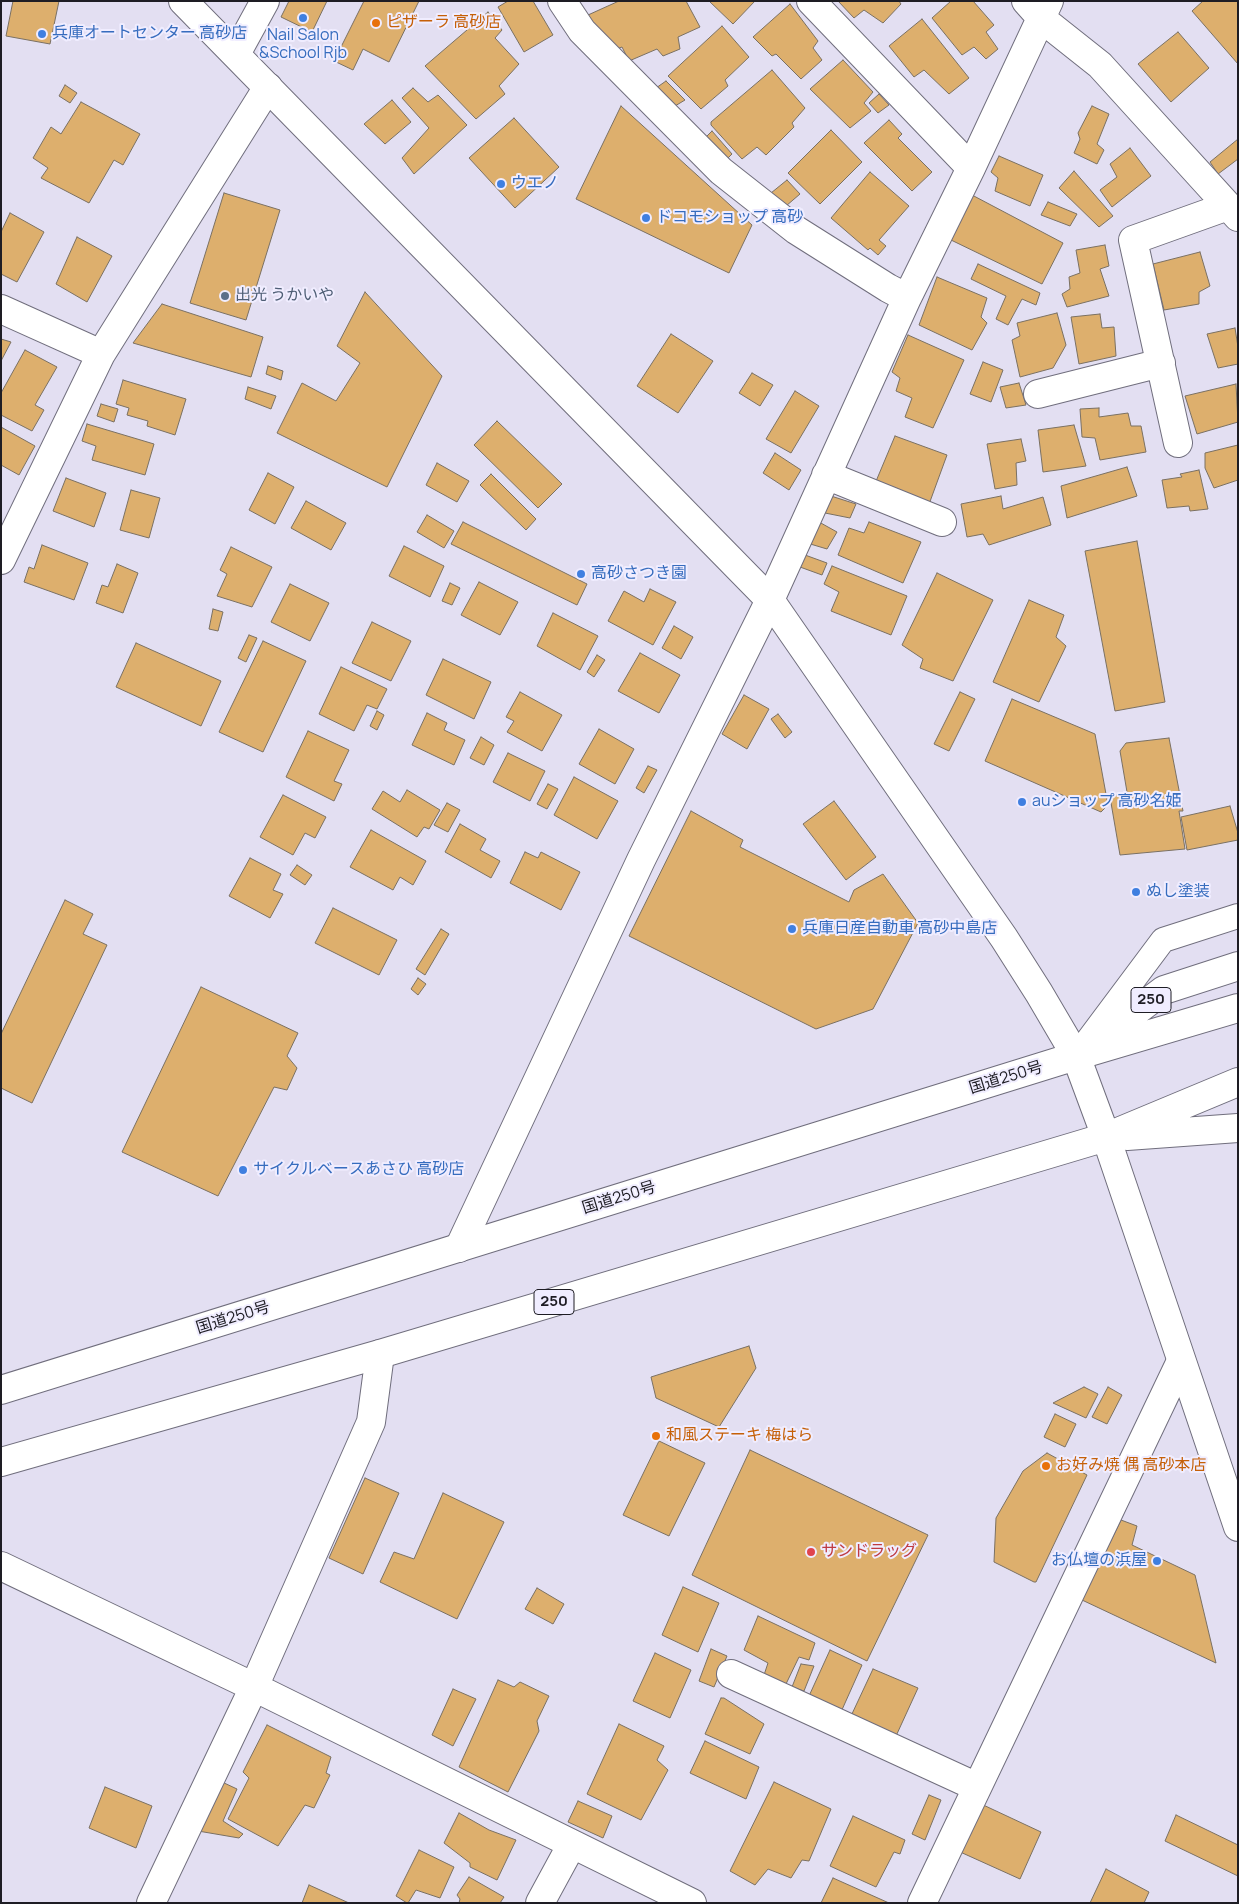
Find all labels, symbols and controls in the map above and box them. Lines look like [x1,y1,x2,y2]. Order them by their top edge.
marker: Nail Salon &School Rjb [297,12,309,24]
place label: ピザーラ 高砂店 [386,13,501,33]
marker: ピザーラ 高砂店 [370,17,382,29]
place label: 兵庫オートセンター 高砂店 [52,24,247,44]
place label: Nail Salon &School Rjb [259,26,347,64]
marker: 兵庫オートセンター 高砂店 [36,28,48,40]
place label: ウエノ [511,174,559,194]
marker: ウエノ [495,178,507,190]
place label: ドコモショップ 高砂 [656,208,803,228]
marker: ドコモショップ 高砂 [640,212,652,224]
place label: 出光 うかいや [235,286,334,306]
marker: 出光 うかいや [219,290,231,302]
place label: 高砂さつき園 [591,564,687,584]
marker: 高砂さつき園 [575,568,587,580]
place label: auショップ 高砂名姫 [1032,792,1182,812]
marker: auショップ 高砂名姫 [1016,796,1028,808]
place label: ぬし塗装 [1146,882,1210,902]
marker: ぬし塗装 [1130,886,1142,898]
place label: 兵庫日産自動車 高砂中島店 [802,919,997,939]
marker: 兵庫日産自動車 高砂中島店 [786,923,798,935]
road number: 250 [1131,988,1171,1012]
street label: 国道250号 [967,1058,1045,1098]
place label: サイクルベースあさひ 高砂店 [253,1160,464,1180]
marker: サイクルベースあさひ 高砂店 [237,1164,249,1176]
street label: 国道250号 [580,1178,658,1218]
road number: 250 [534,1290,574,1314]
street label: 国道250号 [194,1298,272,1338]
place label: 和風ステーキ 梅はら [666,1426,813,1446]
marker: 和風ステーキ 梅はら [650,1430,662,1442]
place label: お好み焼 偶 高砂本店 [1056,1456,1206,1476]
marker: お好み焼 偶 高砂本店 [1040,1460,1052,1472]
place label: サンドラッグ [821,1542,917,1562]
marker: サンドラッグ [805,1546,817,1558]
place label: お仏壇の浜屋 [1051,1551,1147,1571]
marker: お仏壇の浜屋 [1151,1555,1163,1567]

